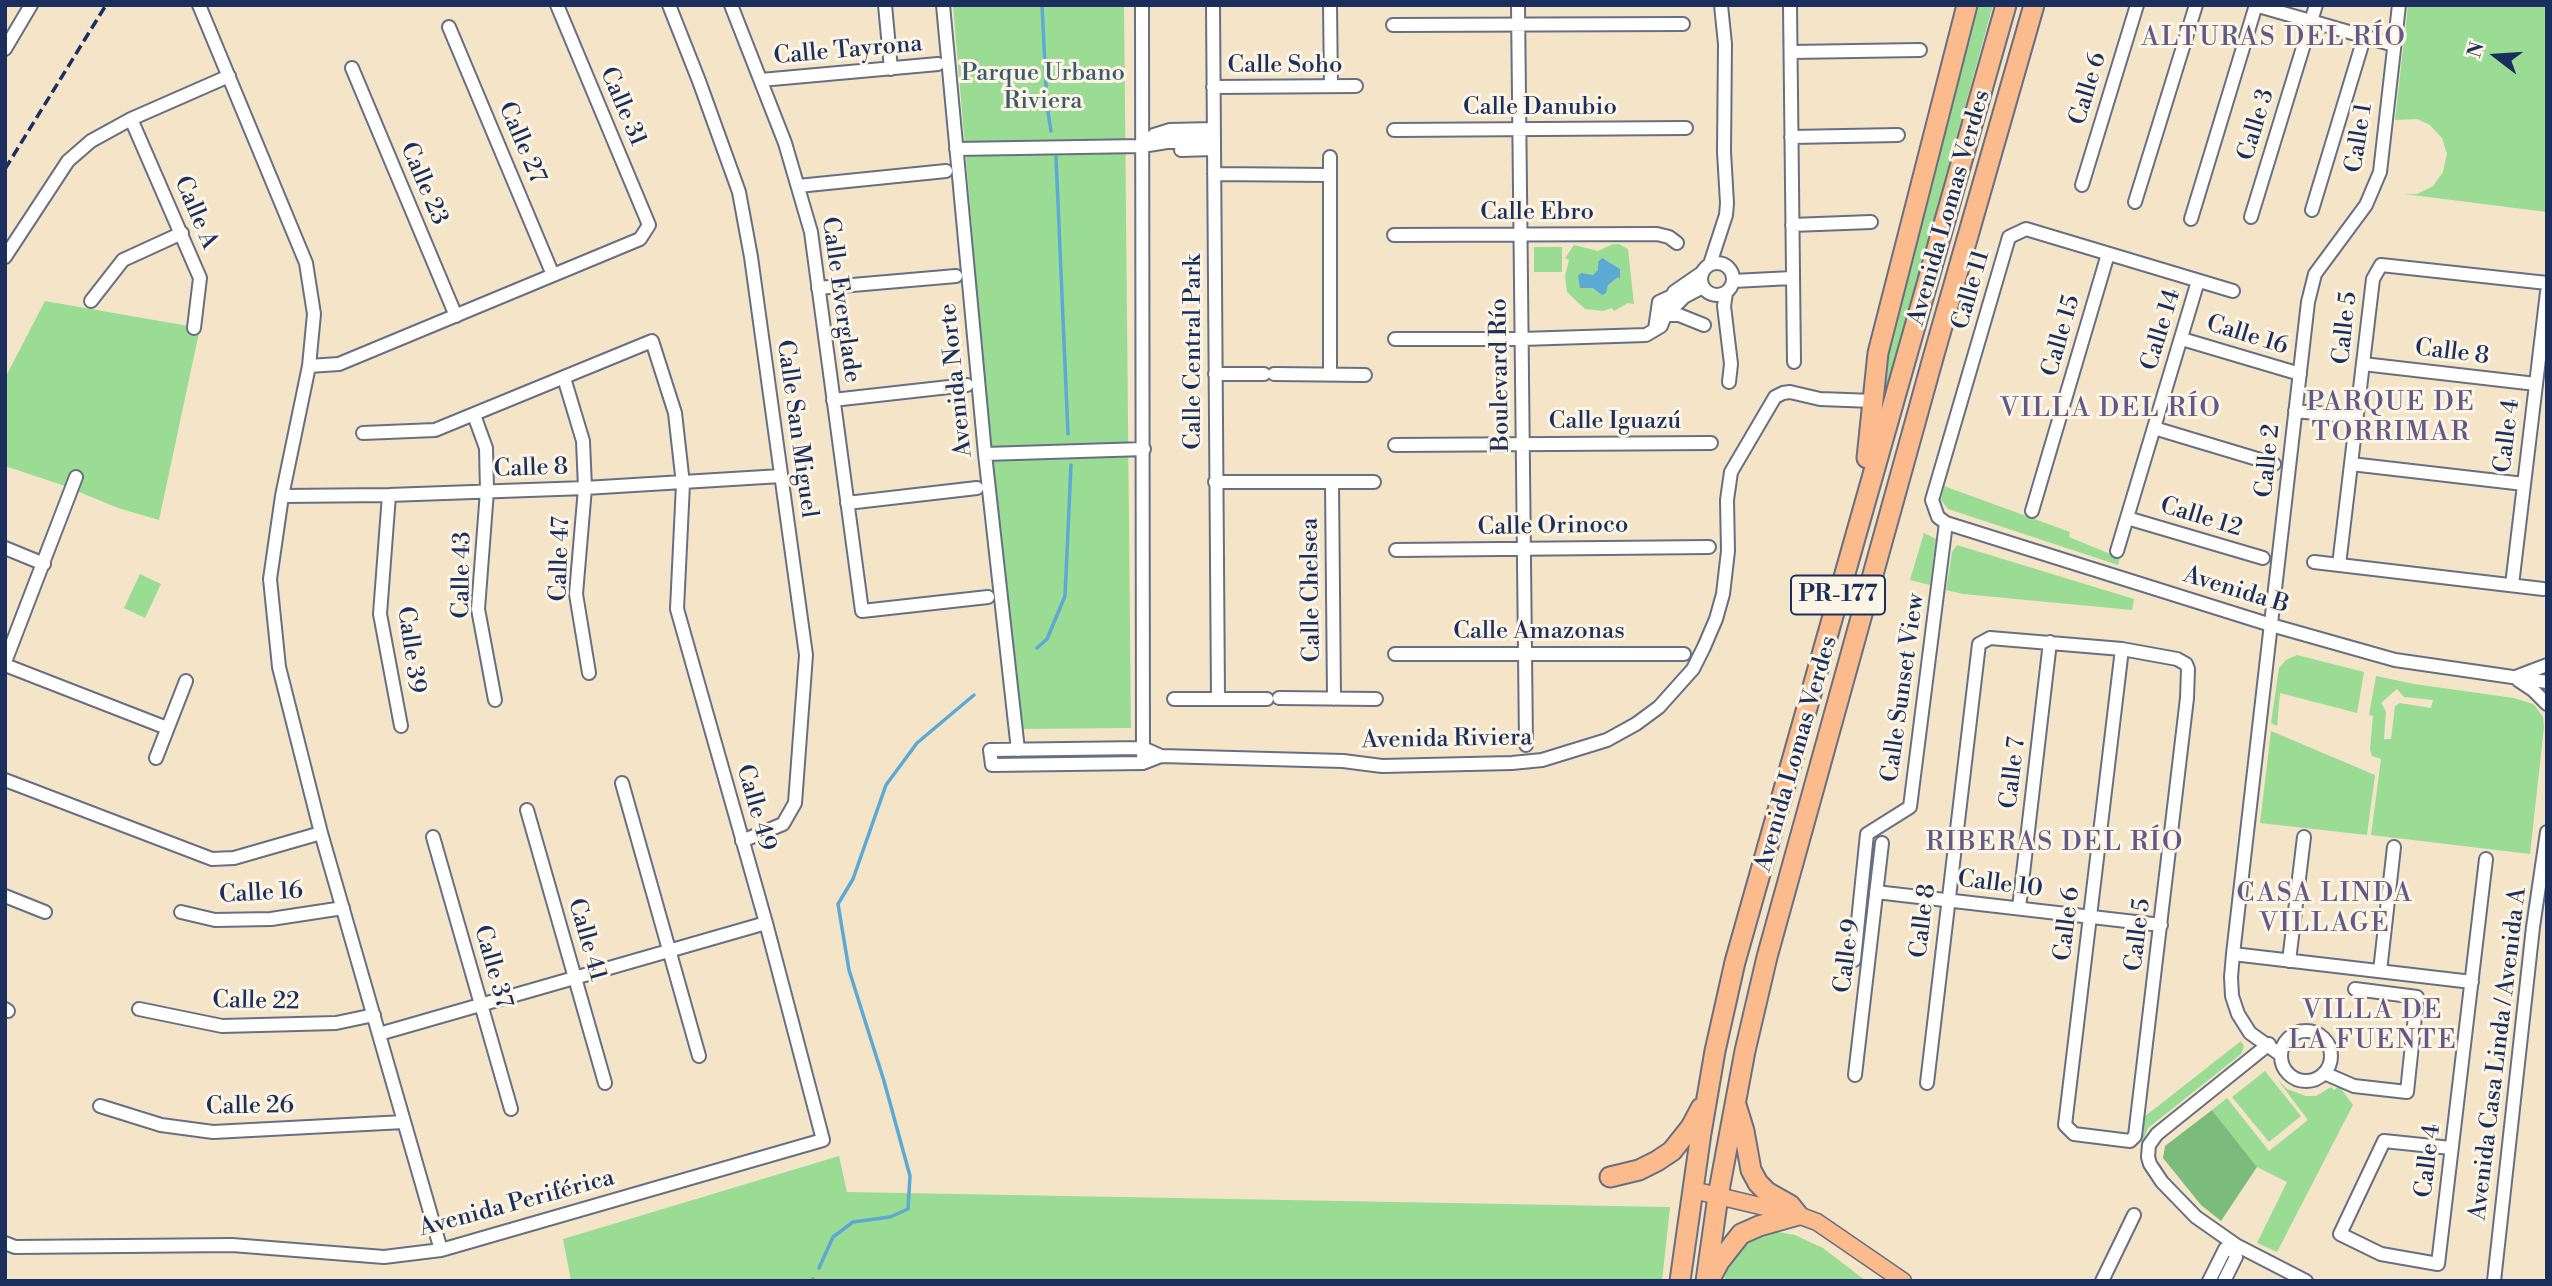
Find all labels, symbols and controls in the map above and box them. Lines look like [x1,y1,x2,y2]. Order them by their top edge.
north arrow [2461,21,2531,91]
district label: ALTURAS DEL RÍO [2143,23,2405,55]
street label: Calle Tayrona [773,30,923,72]
text: N [2462,39,2490,61]
street label: Calle 6 [2064,49,2114,129]
street label: Calle Soho [1228,52,1342,80]
park label: Parque Urbano Riviera [961,60,1125,116]
street label: Calle 31 [593,63,651,151]
street label: Calle 3 [2233,86,2281,164]
street label: Avenida Lomas Verdes [1903,87,1997,329]
street label: Calle Danubio [1463,94,1617,122]
street label: Calle 27 [491,98,551,188]
street label: Calle 1 [2340,101,2380,175]
street label: Calle 23 [393,138,453,230]
street label: Calle A [167,172,223,254]
street label: Calle Ebro [1480,199,1594,227]
street label: Calle Everglade [814,215,866,385]
street label: Calle 11 [1947,247,1997,333]
street label: Calle Central Park [1180,254,1208,450]
street label: Calle 14 [2136,286,2188,374]
street label: Calle 5 [2328,290,2364,366]
street label: Calle 15 [2037,292,2087,380]
street label: Boulevard Río [1485,298,1517,452]
street label: Avenida Norte [935,302,979,458]
street label: Calle 16 [2203,310,2291,362]
street label: Calle 8 [2413,334,2491,372]
street label: Calle San Miguel [769,338,823,520]
district label: PARQUE DE TORRIMAR [2308,388,2474,450]
district label: VILLA DEL RÍO [2002,394,2220,426]
street label: Calle 4 [2489,397,2527,475]
street label: Calle Iguazú [1549,408,1681,436]
street label: Calle 2 [2251,423,2287,499]
street label: Calle 8 [493,453,569,485]
street label: Calle 12 [2156,492,2246,544]
street label: Calle Orinoco [1477,511,1629,543]
street label: Calle 47 [545,516,577,602]
street label: Calle Chelsea [1296,517,1328,663]
street label: Calle 43 [448,531,478,619]
street label: Avenida B [2180,561,2292,621]
road number: PR-177 [1791,576,1885,614]
street label: Calle Sunset View [1877,592,1931,784]
street label: Calle 39 [390,605,430,695]
street label: Calle Amazonas [1453,618,1625,646]
street label: Avenida Lomas Verdes [1750,633,1844,875]
street label: Avenida Riviera [1361,724,1533,756]
street label: Calle 7 [1995,736,2033,810]
street label: Calle 49 [729,761,781,855]
district label: RIBERAS DEL RÍO [1928,828,2182,860]
street label: Calle 10 [1956,866,2044,904]
street label: Calle 16 [218,877,304,911]
district label: CASA LINDA VILLAGE [2238,879,2412,940]
street label: Calle 8 [1905,882,1943,960]
street label: Calle 6 [2049,885,2087,963]
street label: Avenida Casa Linda / Avenida A [2464,886,2534,1222]
street label: Calle 41 [561,895,611,985]
street label: Calle 5 [2120,897,2158,973]
street label: Calle 9 [1829,917,1867,995]
street label: Calle 37 [466,922,518,1012]
street label: Calle 22 [212,987,300,1017]
district label: VILLA DE LA FUENTE [2290,996,2456,1058]
street label: Calle 26 [206,1092,294,1122]
street label: Calle 4 [2410,1122,2448,1200]
street label: Avenida Periférica [416,1164,618,1244]

